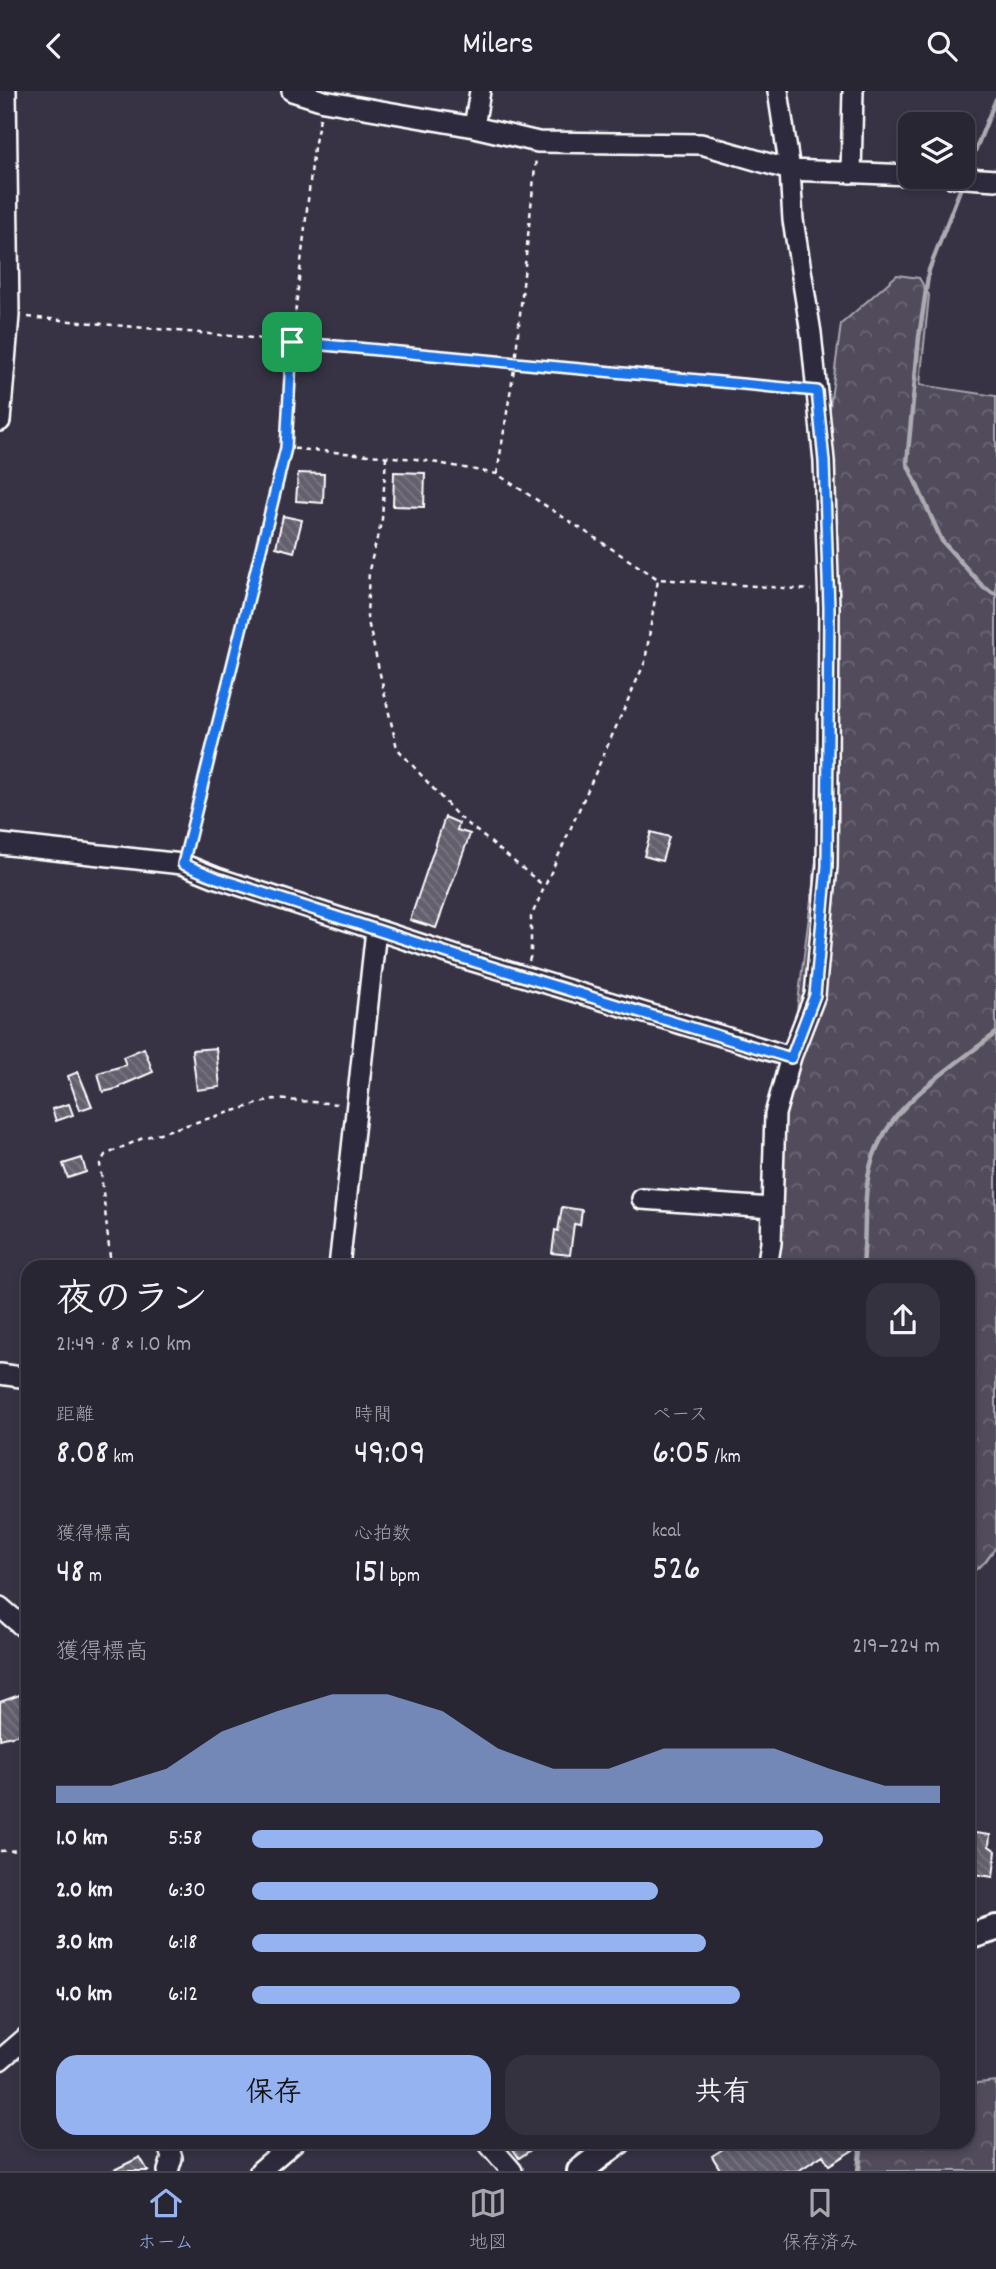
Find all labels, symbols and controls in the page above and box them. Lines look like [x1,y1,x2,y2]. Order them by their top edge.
text: Milers [462,23,534,69]
icon: back [35,27,73,65]
icon: search [923,27,961,65]
map controls [898,112,975,189]
button: layers [898,112,975,189]
pin [262,312,322,372]
icon: arrive [273,323,311,361]
text: 夜のラン [56,1275,208,1330]
button: share [866,1283,940,1357]
text: 21:49 · 8 × 1.0 km [56,1329,191,1362]
text: 距離 [56,1403,94,1430]
text: 時間 [354,1403,392,1430]
text: ペース [652,1403,708,1430]
text: 8.08 [56,1430,109,1480]
text: 49:09 [354,1430,425,1480]
text: 6:05 [652,1430,710,1480]
text: km [109,1445,134,1472]
text: /km [710,1445,741,1472]
text: kcal [652,1519,681,1546]
text: 獲得標高 [56,1522,132,1549]
text: 心拍数 [354,1522,411,1549]
text: 526 [652,1546,701,1596]
text: 48 [56,1549,85,1599]
text: 151 [354,1549,386,1599]
text: m [85,1564,102,1591]
text: bpm [386,1564,420,1591]
text: 219–224 m [852,1631,940,1664]
text: 獲得標高 [56,1637,148,1670]
text: 1.0 km [56,1823,108,1856]
text: 5:58 [168,1823,202,1856]
text: 2.0 km [56,1875,113,1908]
text: 6:30 [168,1875,206,1908]
text: 3.0 km [56,1927,113,1960]
text: 6:18 [168,1927,197,1960]
text: 4.0 km [56,1979,112,2012]
text: 6:12 [168,1979,198,2012]
button: 保存 [56,2055,491,2135]
button: 共有 [505,2055,940,2135]
tab: ホーム [138,2184,194,2258]
tab: 地図 [469,2184,507,2258]
tab: 保存済み [782,2184,858,2258]

